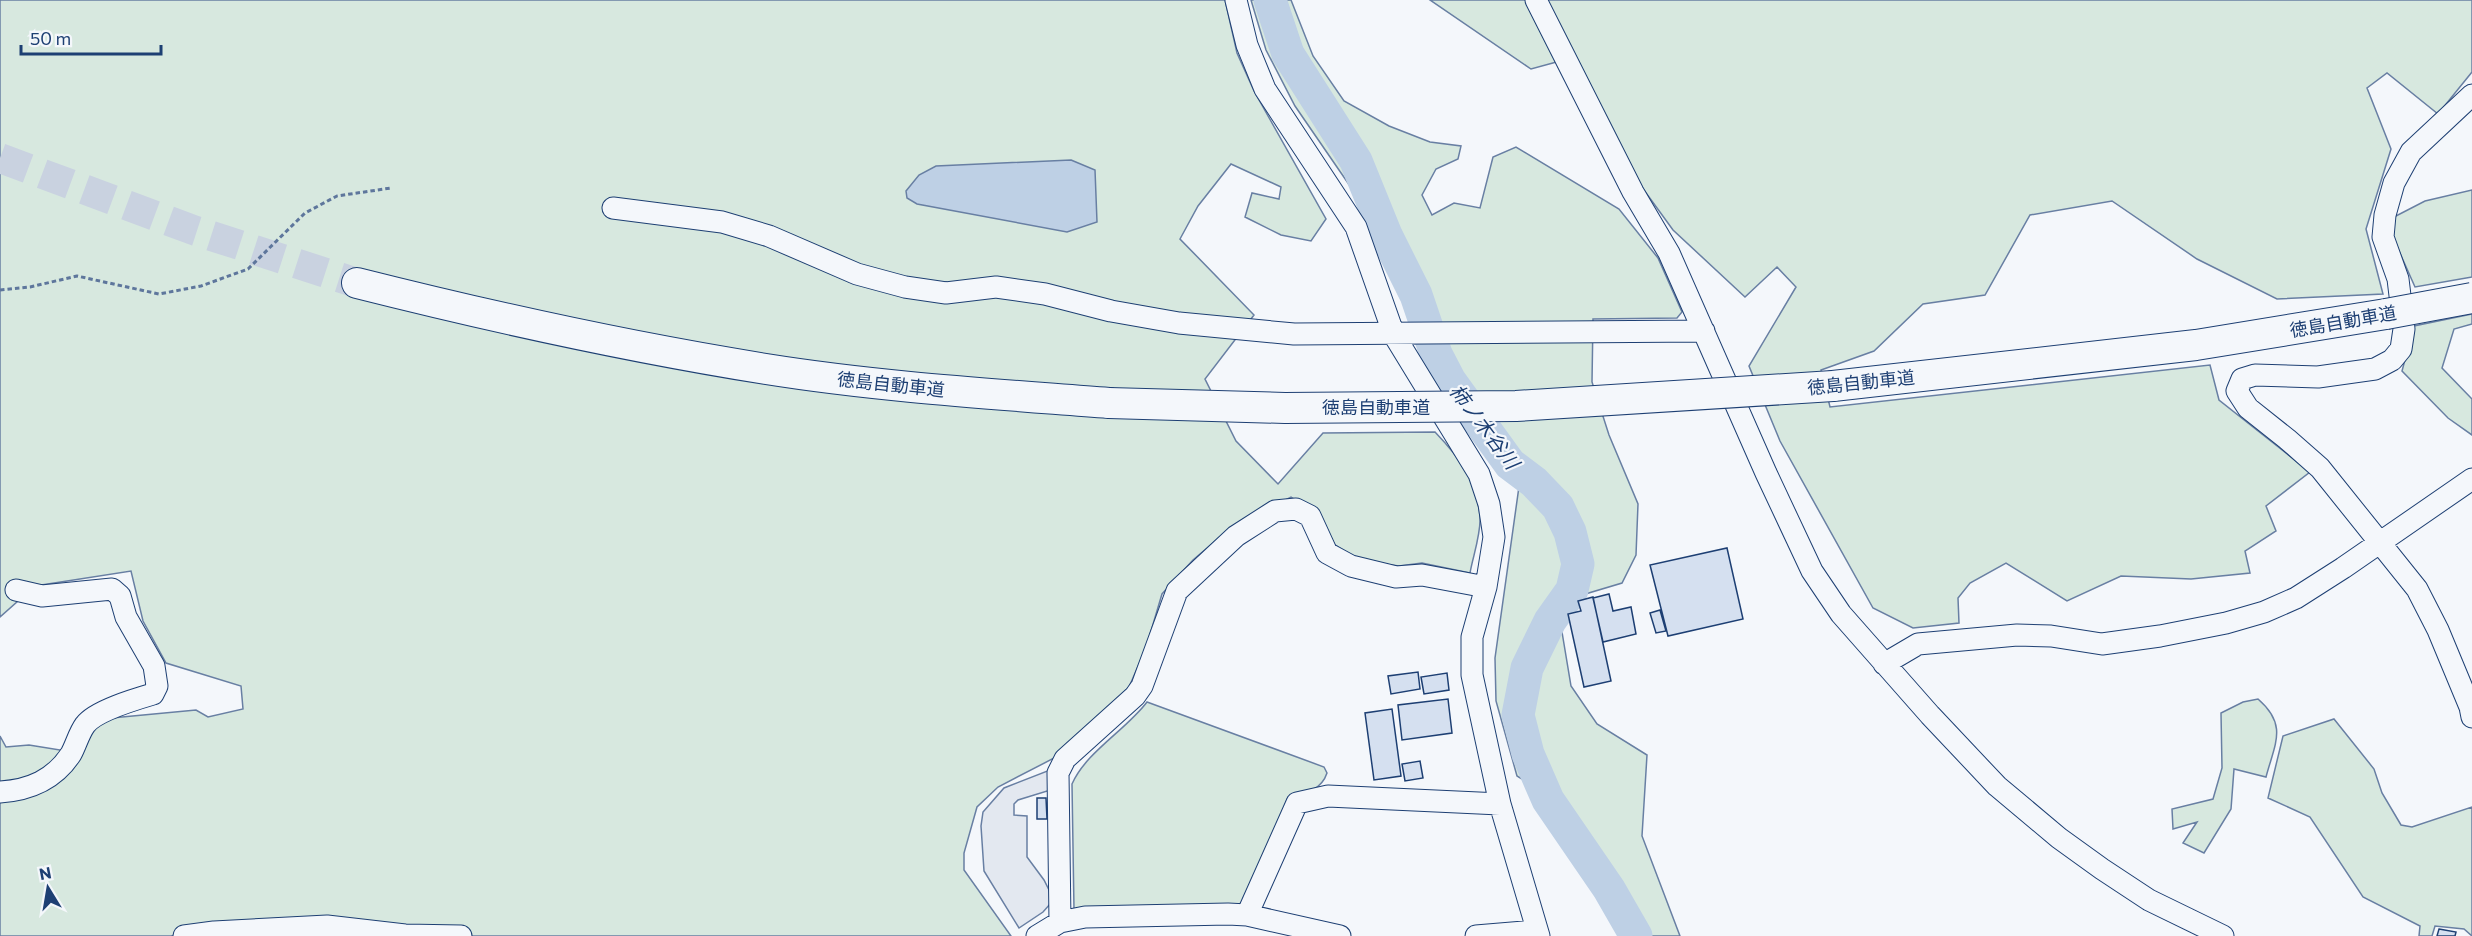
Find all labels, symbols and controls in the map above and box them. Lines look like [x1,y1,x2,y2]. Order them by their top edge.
scale bar [21,18,160,56]
text: 50 m [30,27,71,49]
street label: 徳島自動車道 [2288,301,2398,341]
street label: 徳島自動車道 [1806,365,1916,399]
street label: 徳島自動車道 [836,367,946,401]
water label: 柿ノ木谷川 [1445,379,1526,475]
street label: 徳島自動車道 [1322,396,1430,418]
north arrow [18,858,78,918]
text: N [37,862,53,883]

